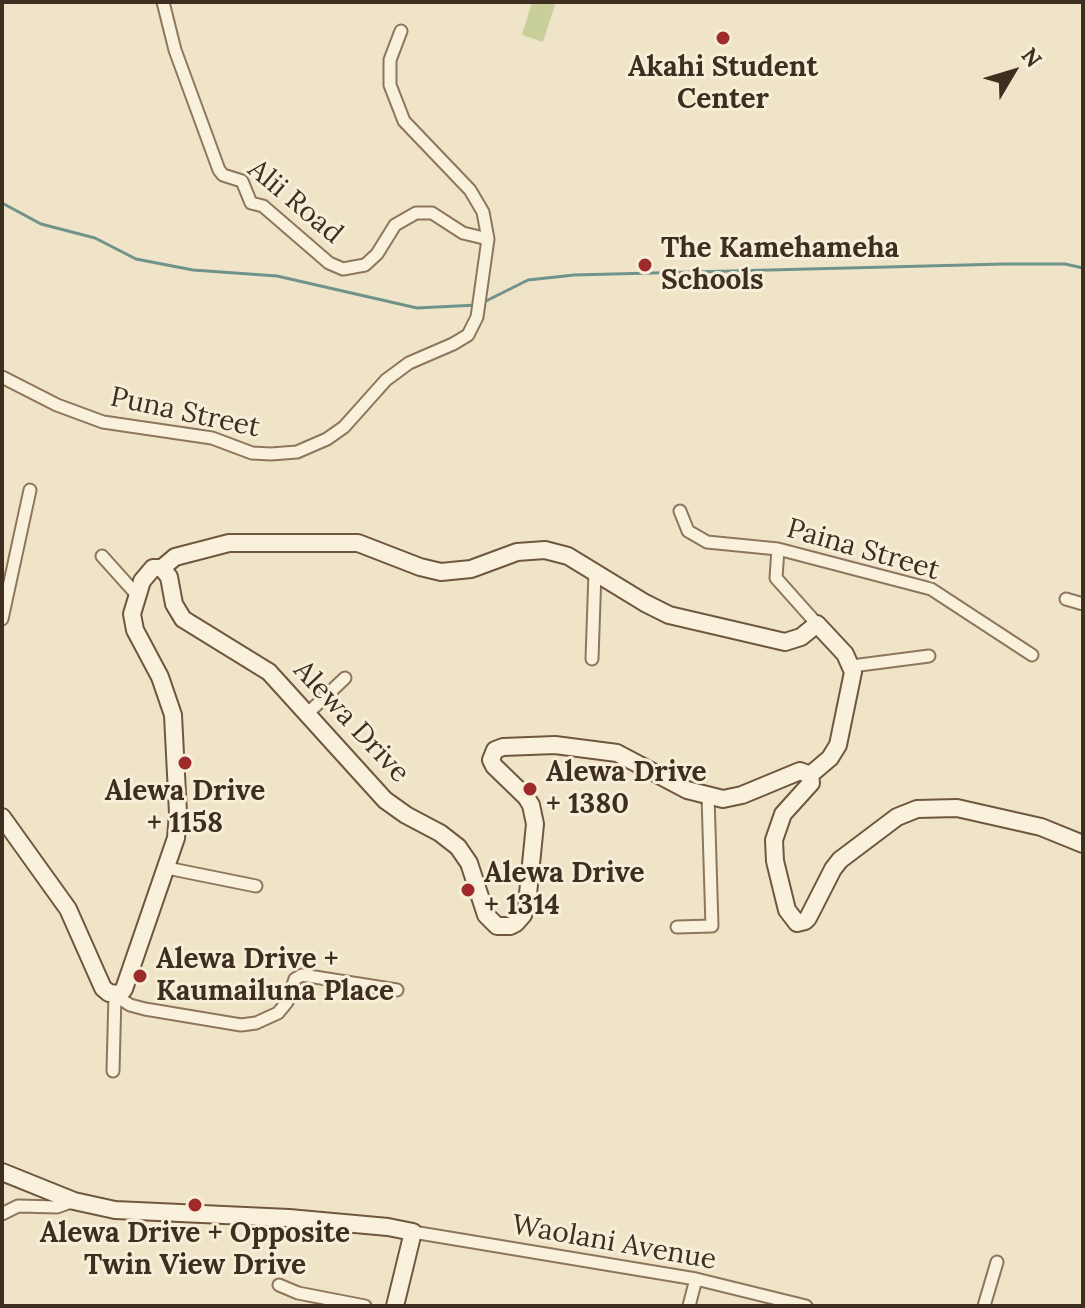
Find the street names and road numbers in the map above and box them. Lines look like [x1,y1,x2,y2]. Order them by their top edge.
street label: Alii Road [241,153,349,251]
street label: Puna Street [107,381,263,445]
street label: Paina Street [783,512,943,588]
street label: Alewa Drive [286,654,416,790]
street label: Waolani Avenue [509,1208,719,1278]

